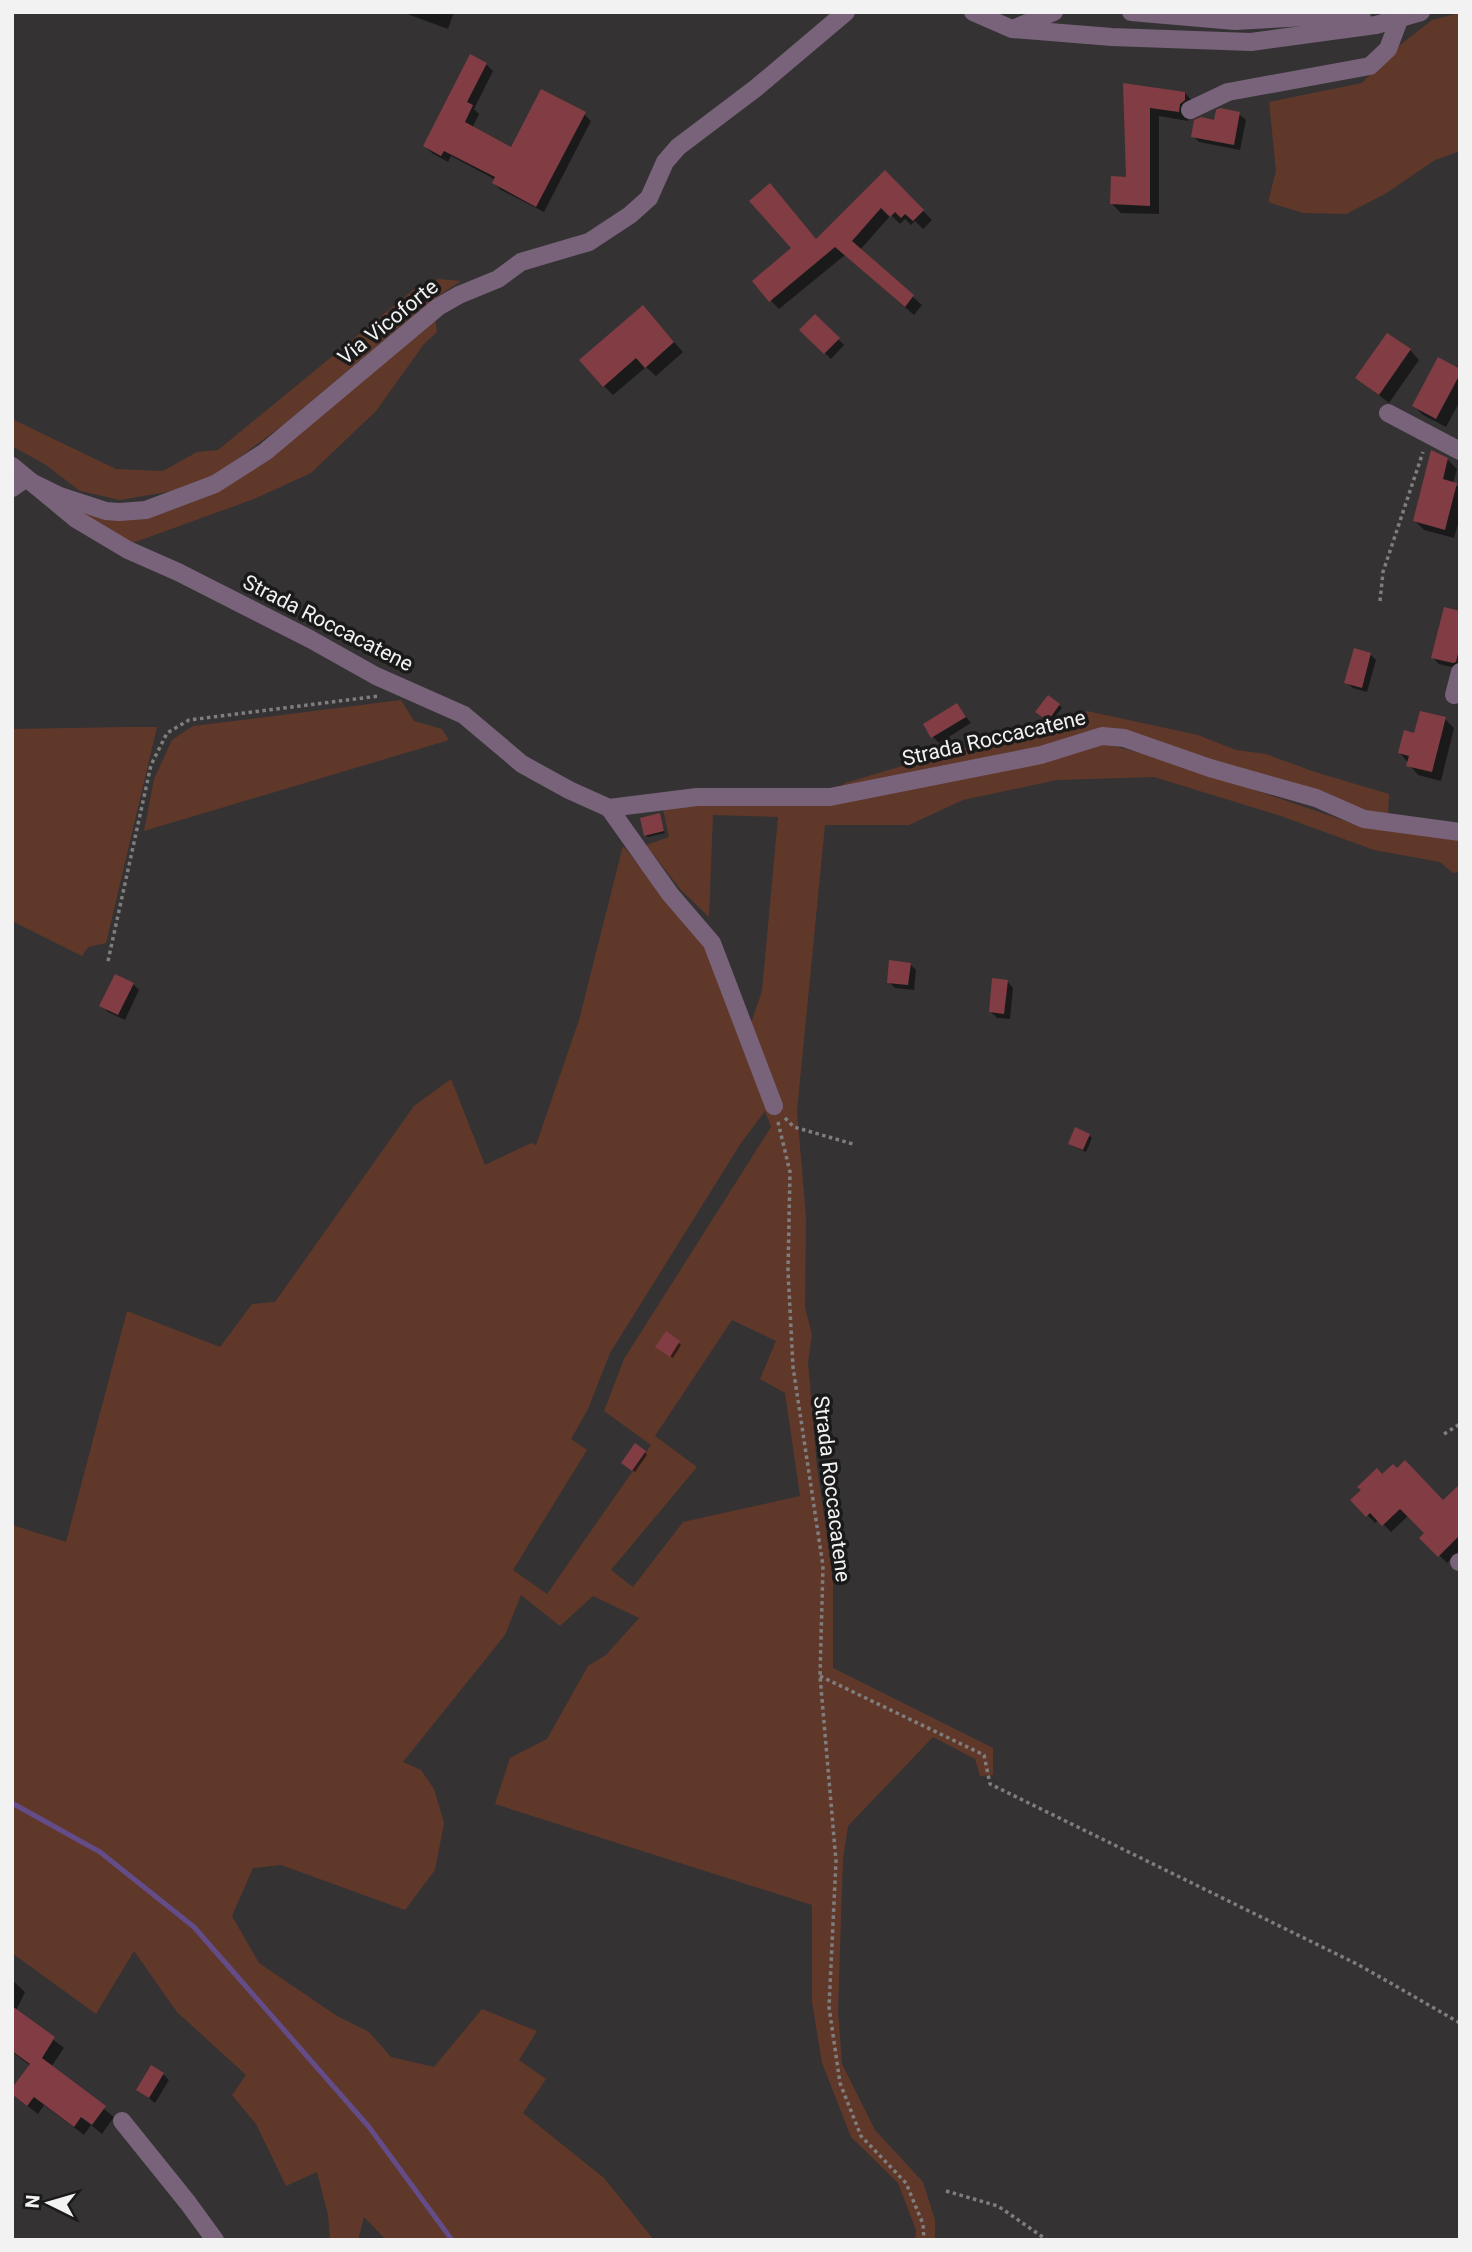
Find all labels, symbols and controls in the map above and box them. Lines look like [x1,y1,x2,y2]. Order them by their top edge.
street label: Via Vicoforte [333,274,443,370]
street label: Strada Roccacatene [239,570,417,676]
street label: Strada Roccacatene [900,705,1088,771]
street label: Strada Roccacatene [809,1395,855,1583]
north arrow [14,2168,84,2238]
text: N [21,2194,45,2209]

